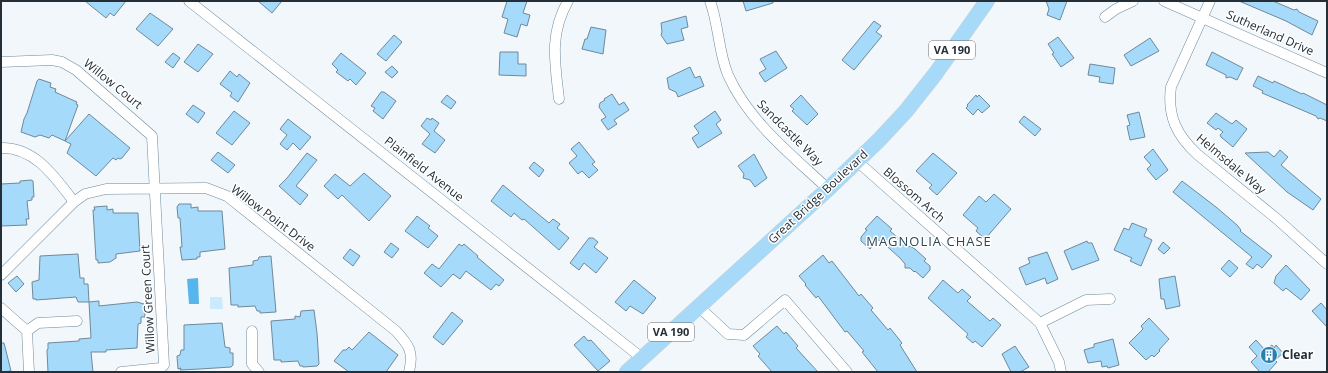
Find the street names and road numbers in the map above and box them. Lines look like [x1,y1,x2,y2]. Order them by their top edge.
street label: Sutherland Drive [1224,6,1317,60]
road number: VA 190 [929,41,975,59]
street label: Willow Court [80,55,146,113]
street label: Sandcastle Way [754,96,828,170]
street label: Helmsdale Way [1193,129,1271,198]
street label: Plainfield Avenue [381,132,468,205]
street label: Great Bridge Boulevard [764,146,871,247]
street label: Blossom Arch [880,163,949,226]
street label: Willow Point Drive [228,180,319,255]
street label: Willow Green Court [136,244,159,354]
road number: VA 190 [648,323,694,341]

